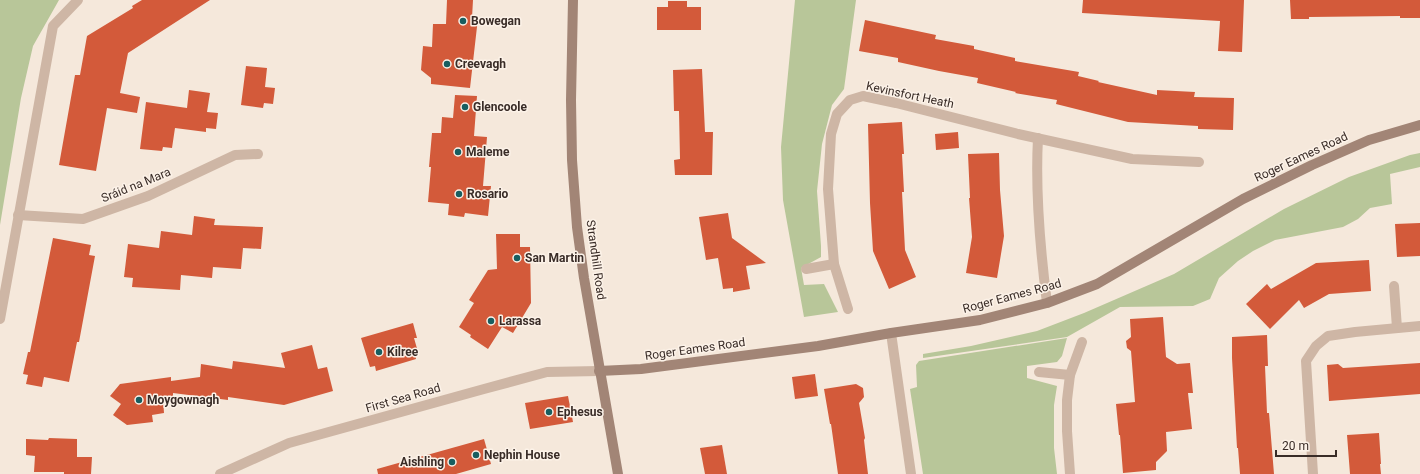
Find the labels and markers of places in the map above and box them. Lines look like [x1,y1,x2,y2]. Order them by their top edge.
place label: Bowegan [471,14,521,28]
marker: Bowegan [458,16,468,26]
place label: Creevagh [455,57,506,71]
marker: Creevagh [442,59,452,69]
place label: Glencoole [473,100,528,114]
marker: Glencoole [460,102,470,112]
place label: Maleme [466,145,510,159]
marker: Maleme [453,147,463,157]
place label: Rosario [467,187,509,201]
marker: Rosario [454,189,464,199]
place label: San Martin [525,251,584,265]
marker: San Martin [512,253,522,263]
place label: Larassa [499,314,542,328]
marker: Larassa [486,316,496,326]
place label: Kilree [387,345,419,359]
marker: Kilree [374,347,384,357]
place label: Moygownagh [147,393,220,407]
marker: Moygownagh [134,395,144,405]
place label: Ephesus [557,405,603,419]
marker: Ephesus [544,407,554,417]
place label: Nephin House [484,448,560,462]
marker: Nephin House [471,450,481,460]
place label: Aishling [400,455,444,469]
marker: Aishling [447,457,457,467]

